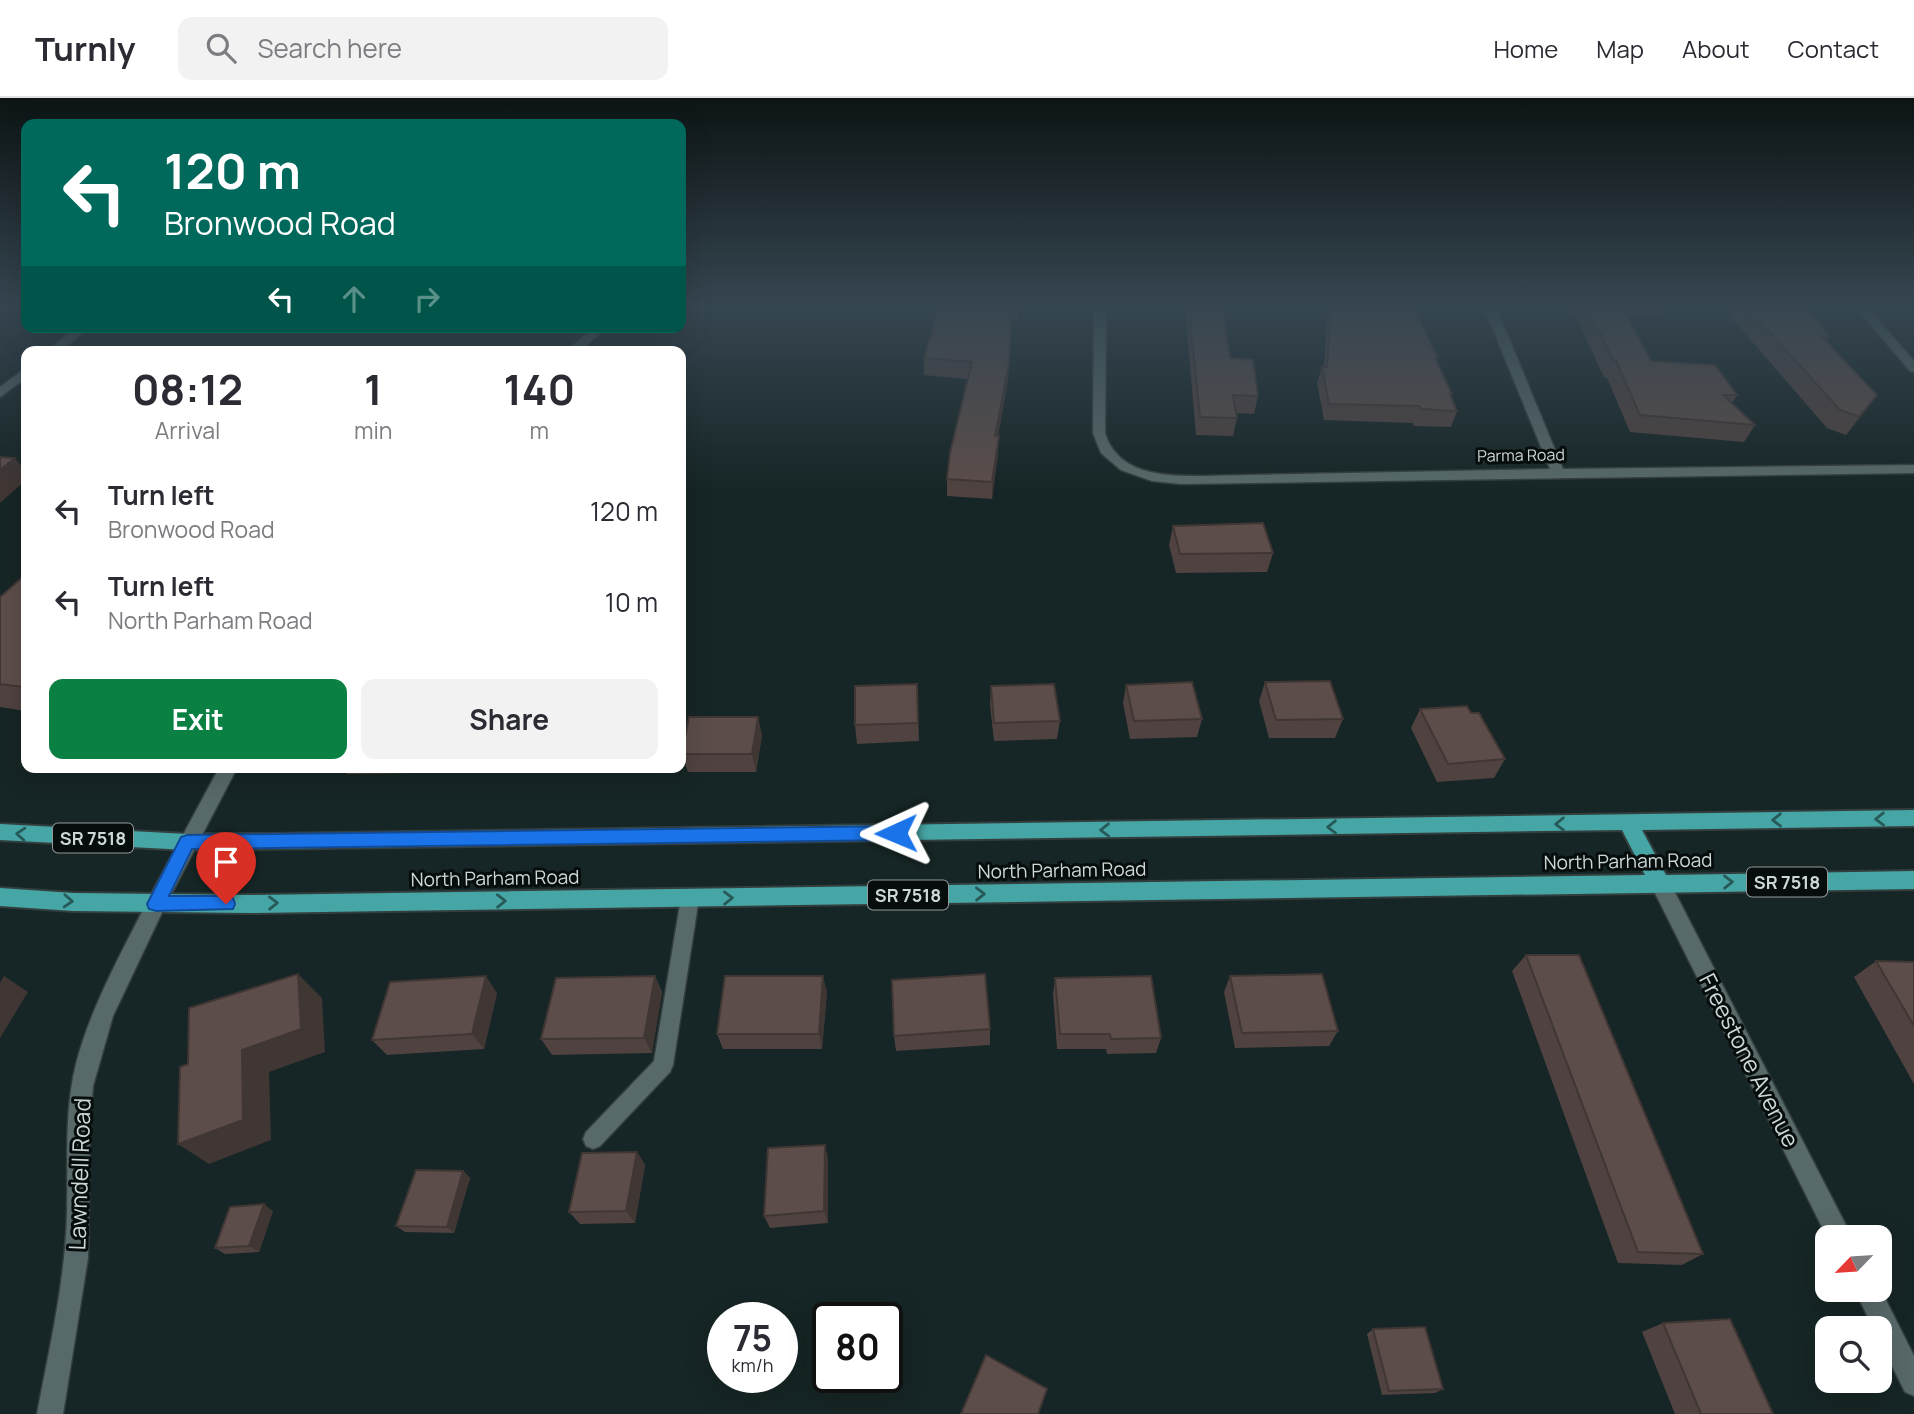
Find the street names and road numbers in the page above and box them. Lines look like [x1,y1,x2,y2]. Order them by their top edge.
street label: Parma Road [1477,443,1565,467]
road number: SR 7518 [53,824,133,852]
street label: North Parham Road [1543,847,1713,875]
street label: North Parham Road [977,856,1147,884]
street label: North Parham Road [410,864,580,892]
road number: SR 7518 [1747,868,1827,896]
road number: SR 7518 [868,880,948,910]
street label: Freestone Avenue [1692,967,1808,1153]
street label: Lawndell Road [60,1097,98,1251]

